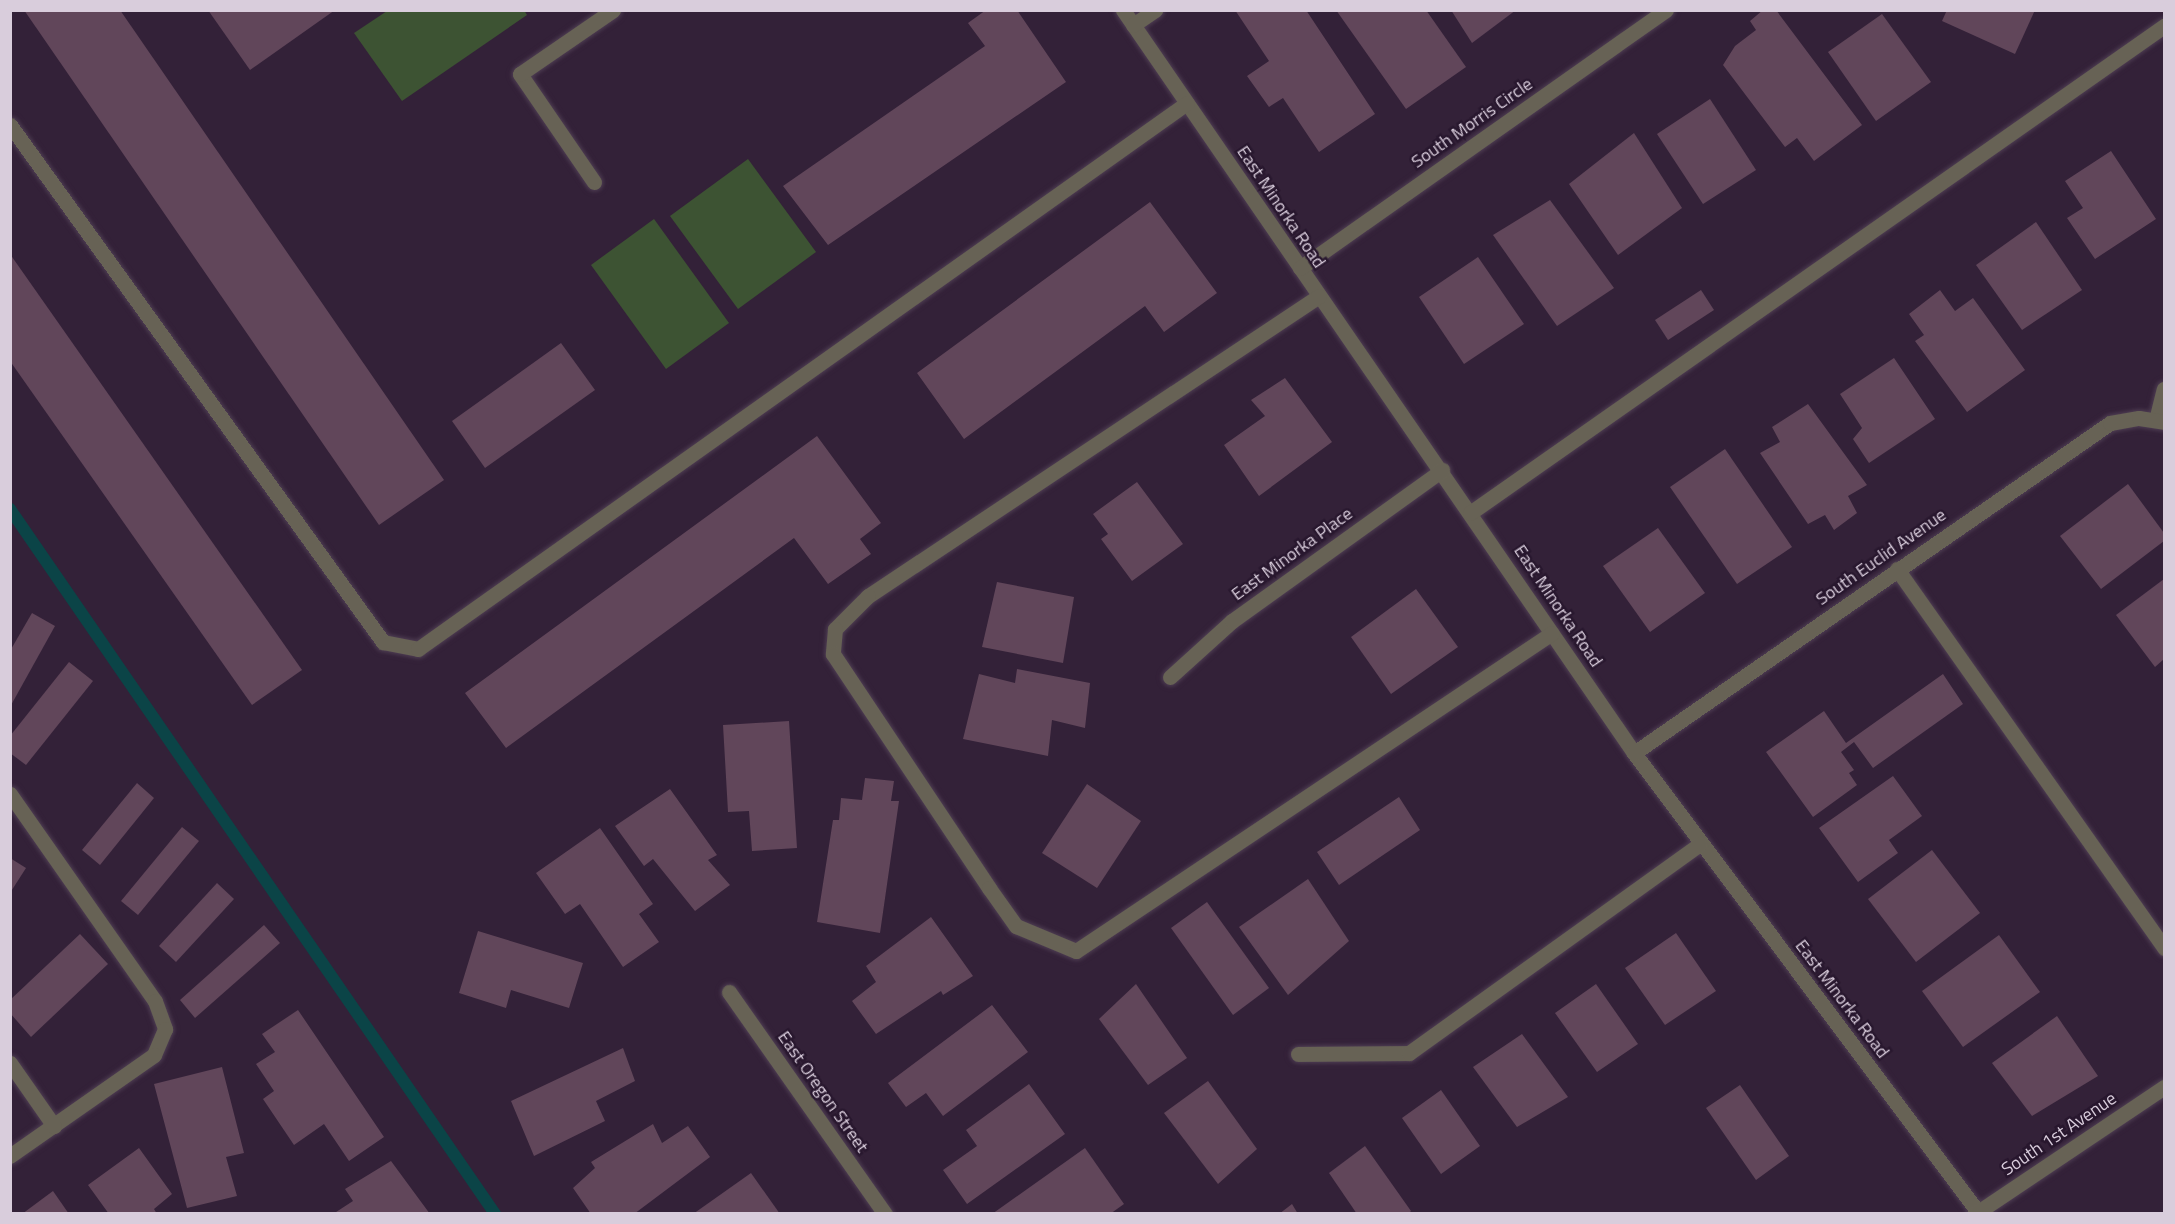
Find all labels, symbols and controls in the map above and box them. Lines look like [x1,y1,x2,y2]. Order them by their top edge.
street label: South Morris Circle [1407,73,1537,173]
street label: East Minorka Road [1232,142,1330,272]
street label: East Minorka Place [1227,503,1357,605]
street label: South Euclid Avenue [1812,504,1950,610]
street label: East Minorka Road [1509,541,1607,671]
street label: East Minorka Road [1790,936,1894,1062]
street label: East Oregon Street [773,1027,873,1157]
street label: South 1st Avenue [1998,1088,2120,1180]

